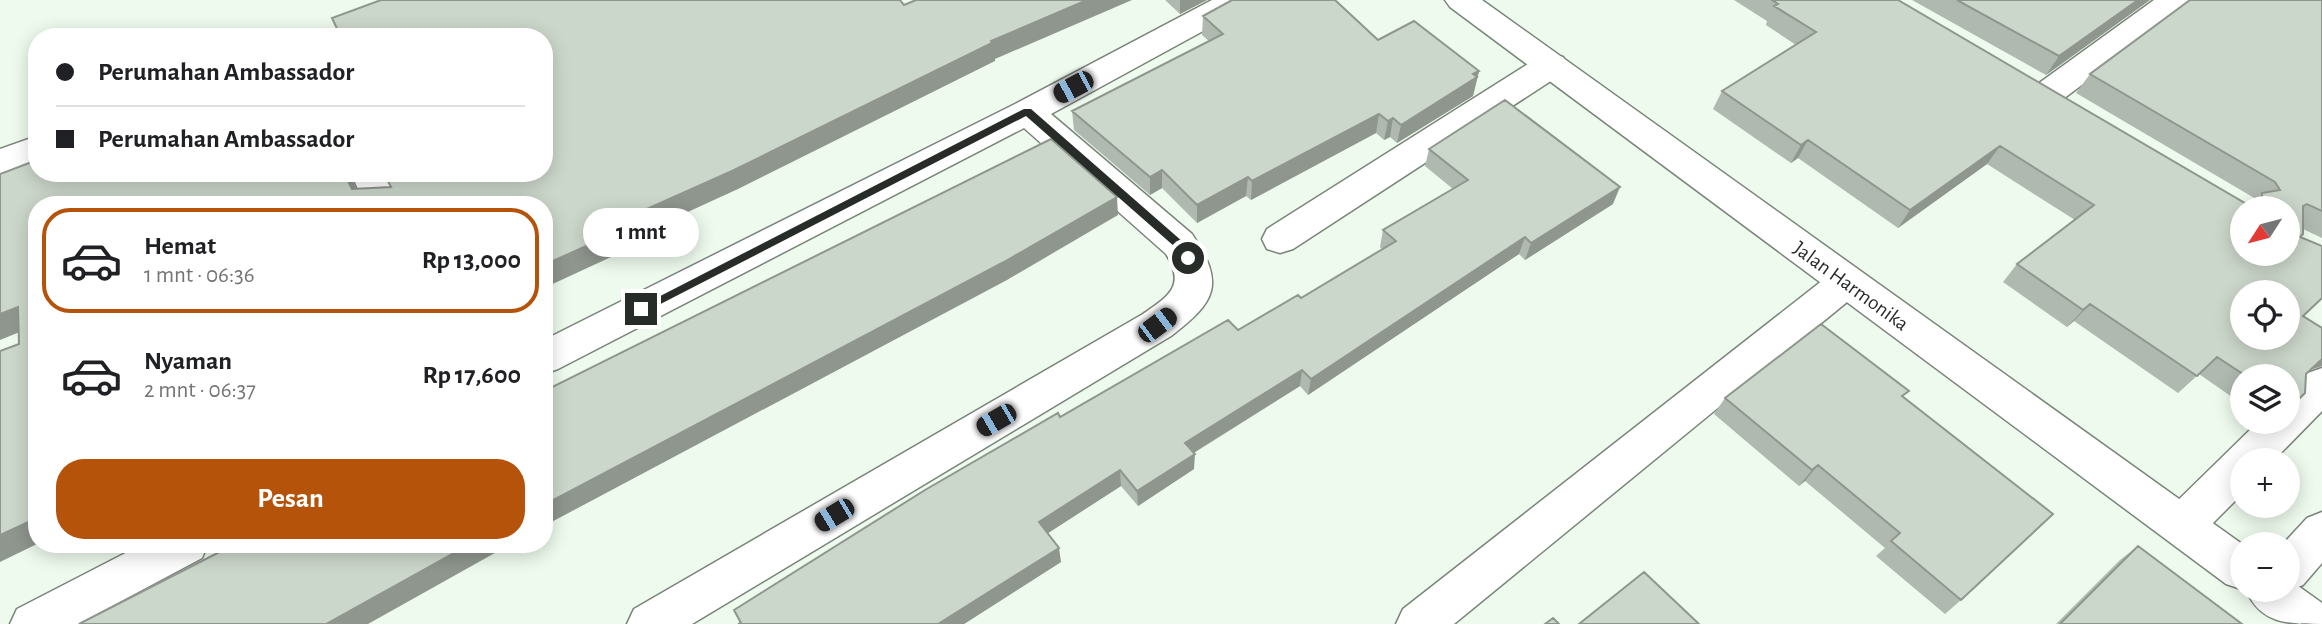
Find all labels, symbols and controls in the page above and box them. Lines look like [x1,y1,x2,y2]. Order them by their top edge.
text: Perumahan Ambassador [98,59,354,85]
car [1050,68,1097,106]
text: Perumahan Ambassador [98,126,354,152]
north arrow [2230,196,2300,266]
map controls [2230,196,2300,602]
callout: 1 mnt [583,208,699,256]
text: 1 mnt [616,221,666,244]
icon: car [60,229,123,292]
text: Hemat [144,233,216,259]
street label: Jalan Harmonika [1790,237,1913,335]
route start [1172,242,1204,274]
text: Rp 13,000 [422,247,521,273]
text: 1 mnt · 06:36 [144,264,254,287]
button: locate [2230,280,2300,350]
route end [625,293,657,325]
car [1134,304,1181,346]
icon: car [60,344,123,407]
text: Nyaman [144,348,232,374]
text: Rp 17,600 [423,362,521,388]
button: layers [2230,364,2300,434]
text: 2 mnt · 06:37 [144,379,256,402]
car [973,400,1020,440]
button: + [2230,448,2300,518]
button: Pesan [56,459,525,539]
car [811,495,858,535]
button: − [2230,532,2300,602]

